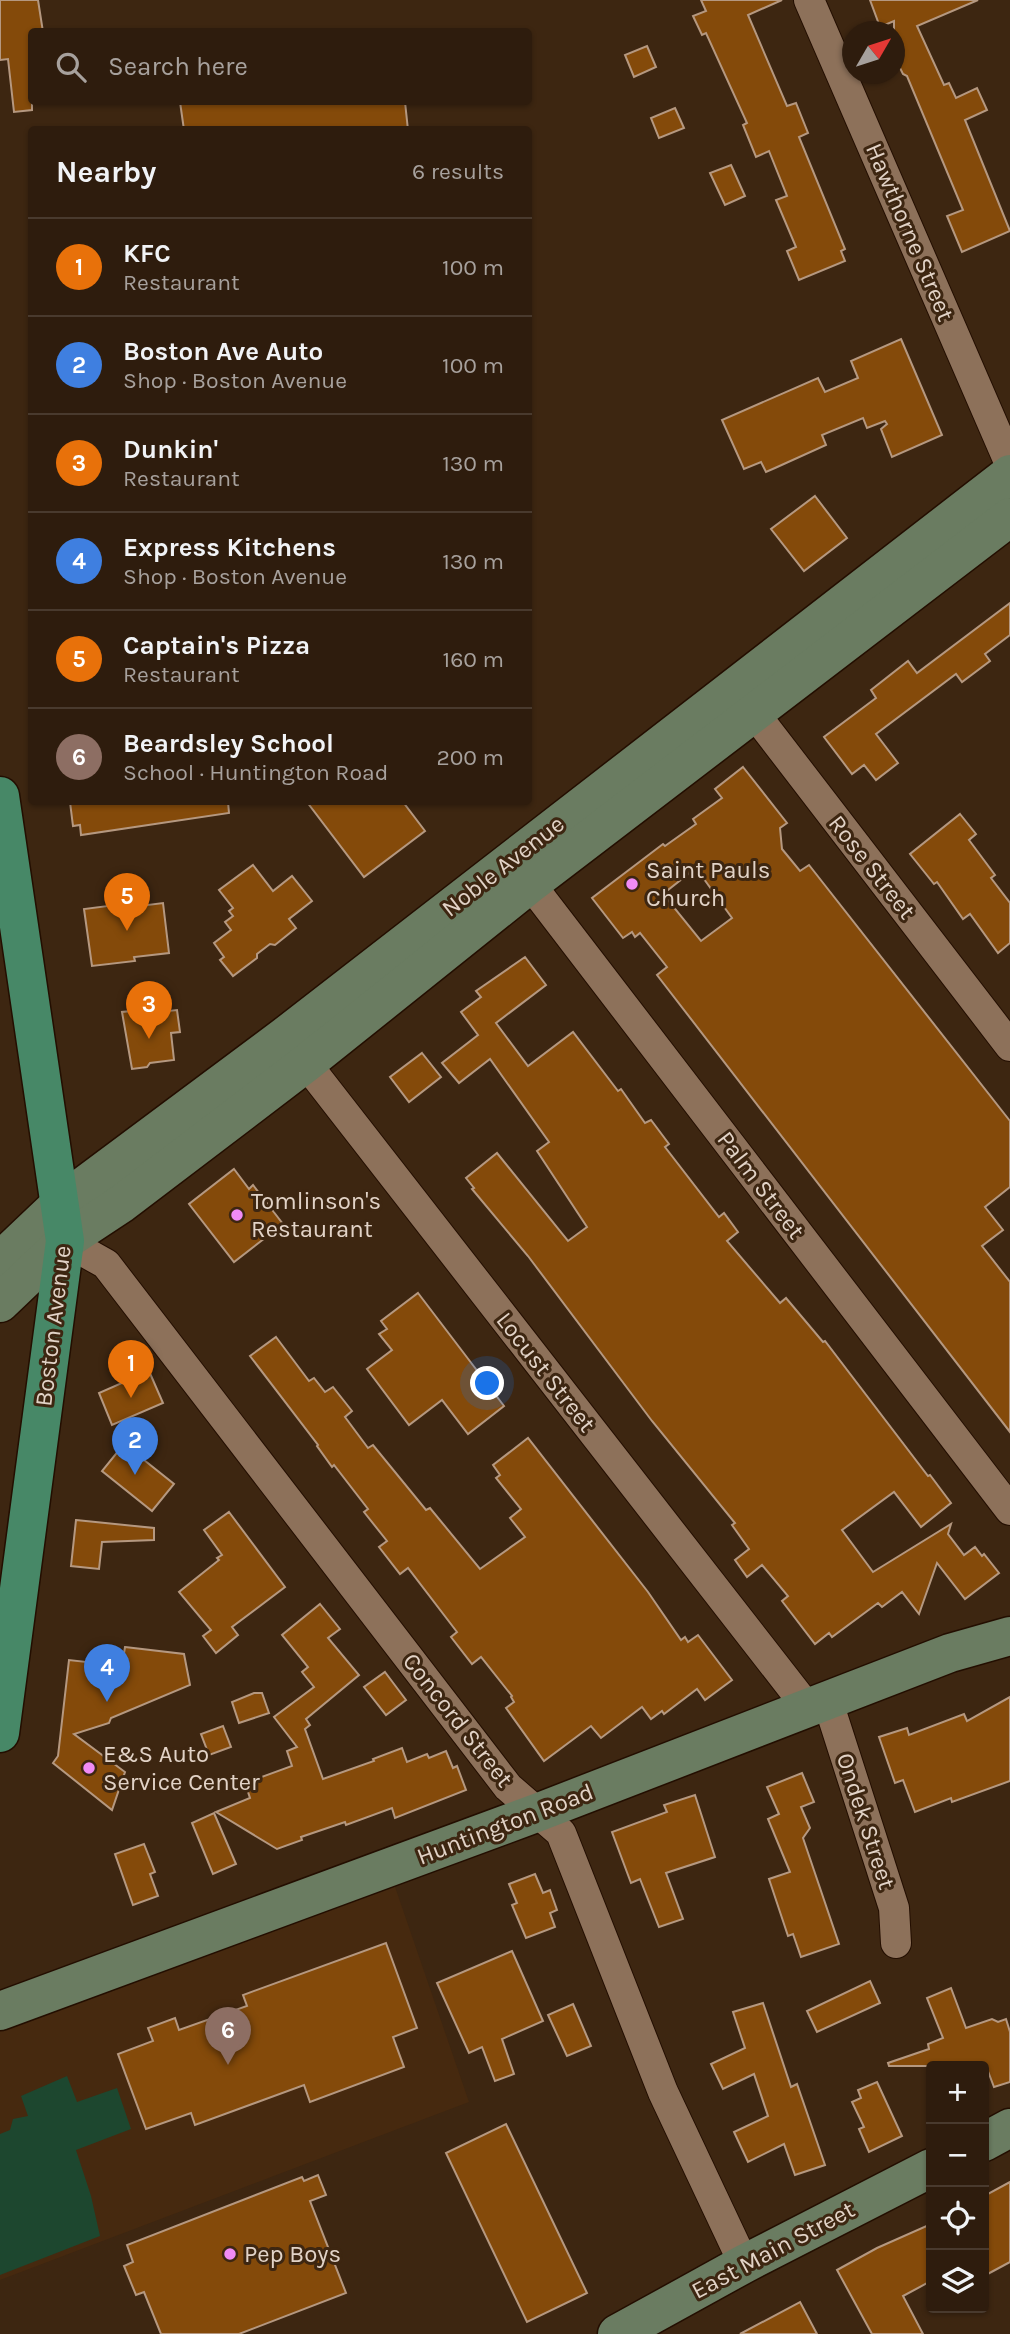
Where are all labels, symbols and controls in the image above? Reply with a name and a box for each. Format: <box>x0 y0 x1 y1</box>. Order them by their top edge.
north arrow <box>842 21 905 84</box>
search box <box>28 28 532 105</box>
icon: search <box>52 48 90 86</box>
text: Search here <box>108 51 248 82</box>
street label: Hawthorne Street <box>860 139 960 325</box>
text: Nearby <box>56 154 156 190</box>
text: 6 results <box>412 158 504 185</box>
text: KFC <box>123 238 171 269</box>
text: 1 <box>75 254 83 281</box>
text: 100 m <box>442 254 504 281</box>
text: Restaurant <box>123 269 240 296</box>
text: Boston Ave Auto <box>123 336 323 367</box>
text: 2 <box>72 352 86 379</box>
text: 100 m <box>442 352 504 379</box>
text: Shop · Boston Avenue <box>123 367 347 394</box>
text: Dunkin' <box>123 434 218 465</box>
text: 3 <box>72 450 86 477</box>
text: 130 m <box>442 450 504 477</box>
text: Restaurant <box>123 465 240 492</box>
text: Express Kitchens <box>123 532 336 563</box>
text: 4 <box>72 548 86 575</box>
text: 130 m <box>442 548 504 575</box>
text: Shop · Boston Avenue <box>123 563 347 590</box>
text: Captain's Pizza <box>123 630 310 661</box>
text: 5 <box>72 646 86 673</box>
text: 160 m <box>443 646 504 673</box>
text: Restaurant <box>123 661 240 688</box>
text: Beardsley School <box>123 728 334 759</box>
text: 6 <box>72 744 86 771</box>
text: 200 m <box>436 744 504 771</box>
text: School · Huntington Road <box>123 759 388 786</box>
street label: Rose Street <box>823 809 921 925</box>
street label: Noble Avenue <box>436 810 570 922</box>
place label: Saint Pauls Church <box>646 856 770 912</box>
pin: 5 <box>104 873 150 931</box>
marker: Saint Pauls Church <box>624 876 640 892</box>
pin: 3 <box>126 981 172 1039</box>
street label: Palm Street <box>712 1126 810 1244</box>
place label: Tomlinson's Restaurant <box>251 1187 381 1243</box>
marker: Tomlinson's Restaurant <box>229 1207 245 1223</box>
street label: Boston Avenue <box>29 1244 77 1408</box>
street label: Locust Street <box>490 1306 602 1438</box>
pin: 1 <box>108 1340 154 1398</box>
your location <box>470 1366 504 1400</box>
pin: 2 <box>112 1417 158 1475</box>
pin: 4 <box>84 1644 130 1702</box>
street label: Concord Street <box>397 1647 519 1793</box>
place label: E&S Auto Service Center <box>103 1740 260 1796</box>
street label: Ondek Street <box>831 1749 901 1893</box>
marker: E&S Auto Service Center <box>81 1760 97 1776</box>
street label: Huntington Road <box>413 1777 597 1871</box>
pin: 6 <box>205 2007 251 2065</box>
map controls <box>926 2061 989 2313</box>
button: + <box>926 2061 989 2124</box>
button: − <box>926 2124 989 2187</box>
button: locate <box>926 2187 989 2250</box>
street label: East Main Street <box>687 2195 859 2305</box>
place label: Pep Boys <box>244 2240 341 2268</box>
marker: Pep Boys <box>222 2246 238 2262</box>
button: layers <box>926 2250 989 2313</box>

